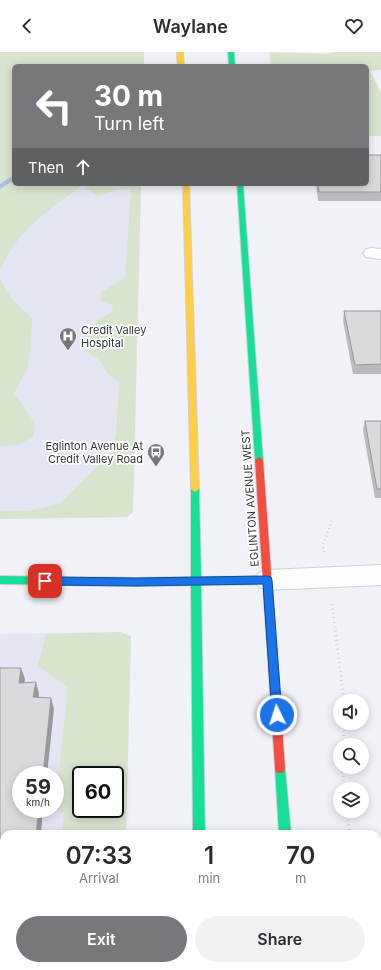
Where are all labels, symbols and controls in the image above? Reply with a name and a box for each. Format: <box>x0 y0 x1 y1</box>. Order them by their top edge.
icon: back <box>16 15 38 37</box>
icon: heart <box>343 15 365 37</box>
text: Waylane <box>153 16 228 37</box>
text: 30 m <box>94 79 163 113</box>
icon: left <box>28 80 80 132</box>
text: Turn left <box>94 113 164 134</box>
icon: ahead <box>72 156 94 178</box>
text: Then <box>28 158 64 177</box>
place label: Credit Valley Hospital <box>81 323 146 350</box>
hospital icon: Credit Valley Hospital <box>58 326 78 351</box>
street label: EGLINTON AVENUE WEST <box>238 429 262 567</box>
place label: Eglinton Avenue At Credit Valley Road <box>45 439 143 466</box>
bus stop icon: Eglinton Avenue At Credit Valley Road <box>146 442 166 467</box>
pin <box>28 564 62 598</box>
icon: arrive <box>34 570 56 592</box>
position arrow <box>256 694 298 736</box>
map controls <box>333 694 369 818</box>
button: sound <box>333 694 369 730</box>
button: search <box>333 738 369 774</box>
speed limit sign: 60 <box>72 766 124 818</box>
text: 59 <box>25 775 51 799</box>
button: layers <box>333 782 369 818</box>
text: km/h <box>26 796 50 808</box>
text: 07:33 <box>66 841 132 870</box>
text: 1 <box>204 841 214 870</box>
text: 70 <box>286 841 315 870</box>
text: Arrival <box>79 870 119 886</box>
text: min <box>198 870 220 886</box>
text: m <box>295 870 306 886</box>
button: Exit <box>16 916 187 962</box>
button: Share <box>195 916 365 962</box>

